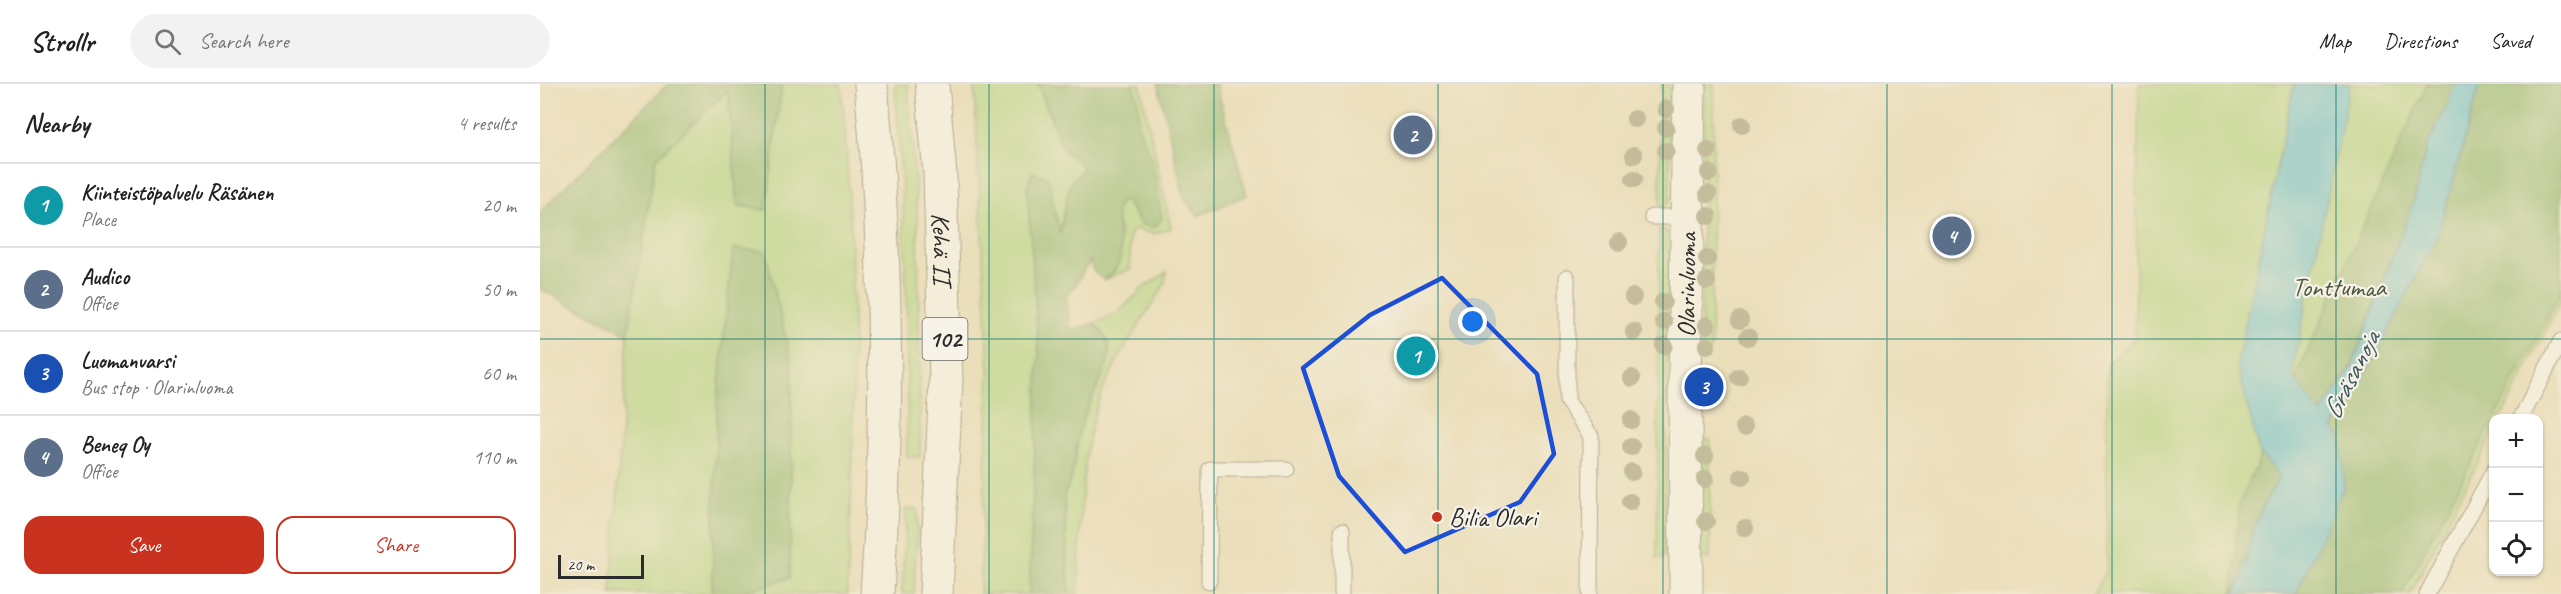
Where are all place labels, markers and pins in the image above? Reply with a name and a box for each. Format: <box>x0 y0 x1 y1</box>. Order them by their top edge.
pin: 2 <box>1394 112 1432 158</box>
pin: 4 <box>1932 214 1972 258</box>
pin: 1 <box>1396 334 1436 378</box>
pin: 3 <box>1684 364 1724 410</box>
place label: Bilia Olari <box>1449 501 1540 534</box>
marker: Bilia Olari <box>1430 510 1444 524</box>

